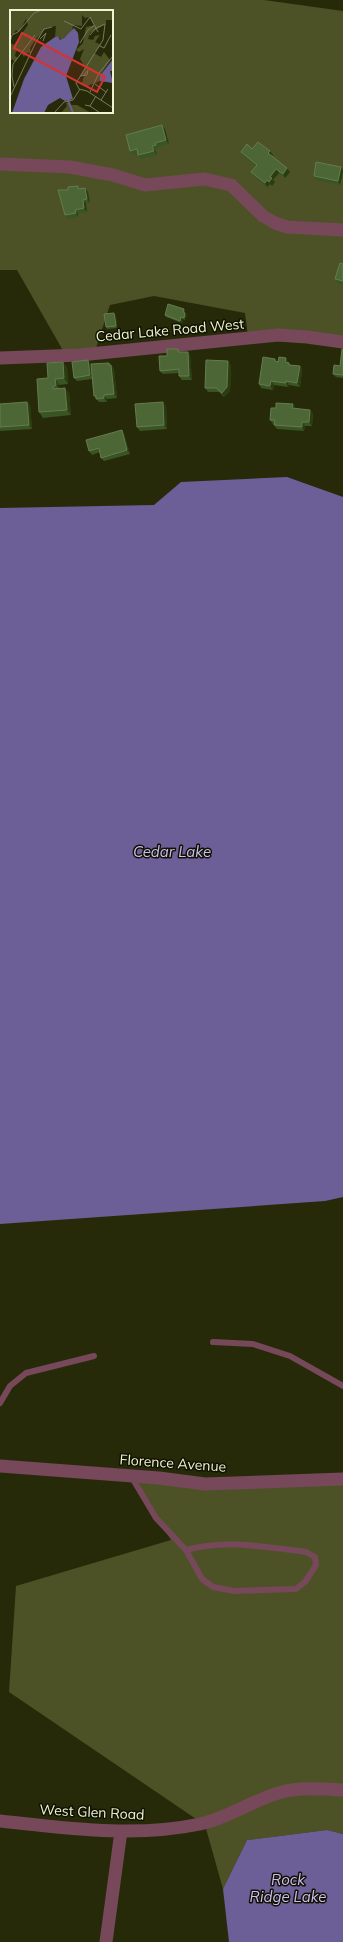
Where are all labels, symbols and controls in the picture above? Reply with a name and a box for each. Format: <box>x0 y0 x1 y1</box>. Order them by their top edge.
inset map <box>10 10 113 113</box>
street label: Cedar Lake Road West <box>95 315 245 345</box>
water label: Cedar Lake <box>133 842 211 861</box>
street label: Florence Avenue <box>119 1450 227 1476</box>
street label: West Glen Road <box>39 1800 145 1824</box>
water label: Rock Ridge Lake <box>250 1870 326 1906</box>

